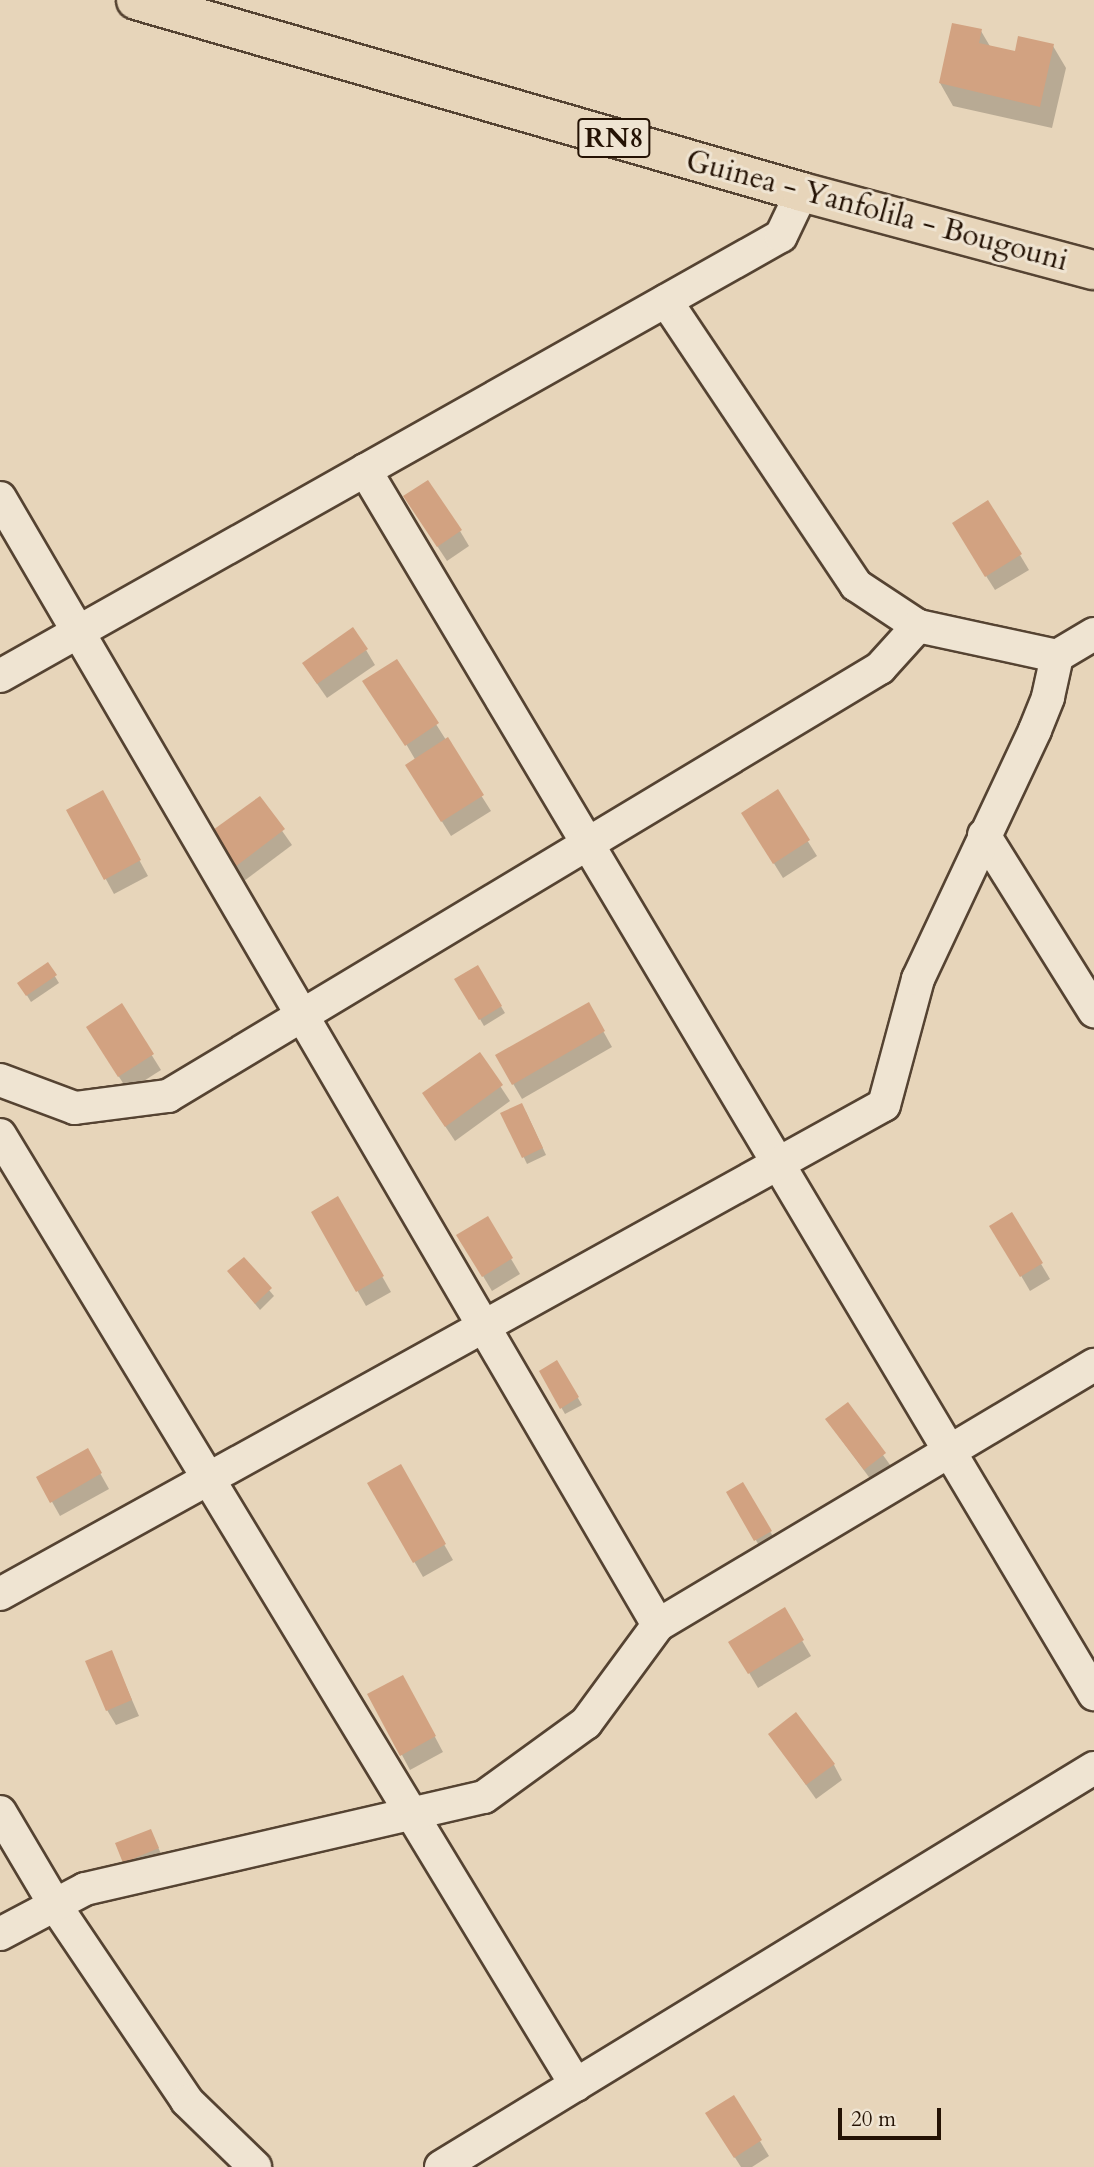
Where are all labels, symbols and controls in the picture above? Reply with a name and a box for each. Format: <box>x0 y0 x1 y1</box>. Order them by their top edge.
road number: RN8 <box>577 114 651 162</box>
street label: Guinea - Yanfolila - Bougouni <box>682 143 1072 279</box>
scale bar <box>842 2094 945 2138</box>
text: 20 m <box>851 2105 896 2134</box>

